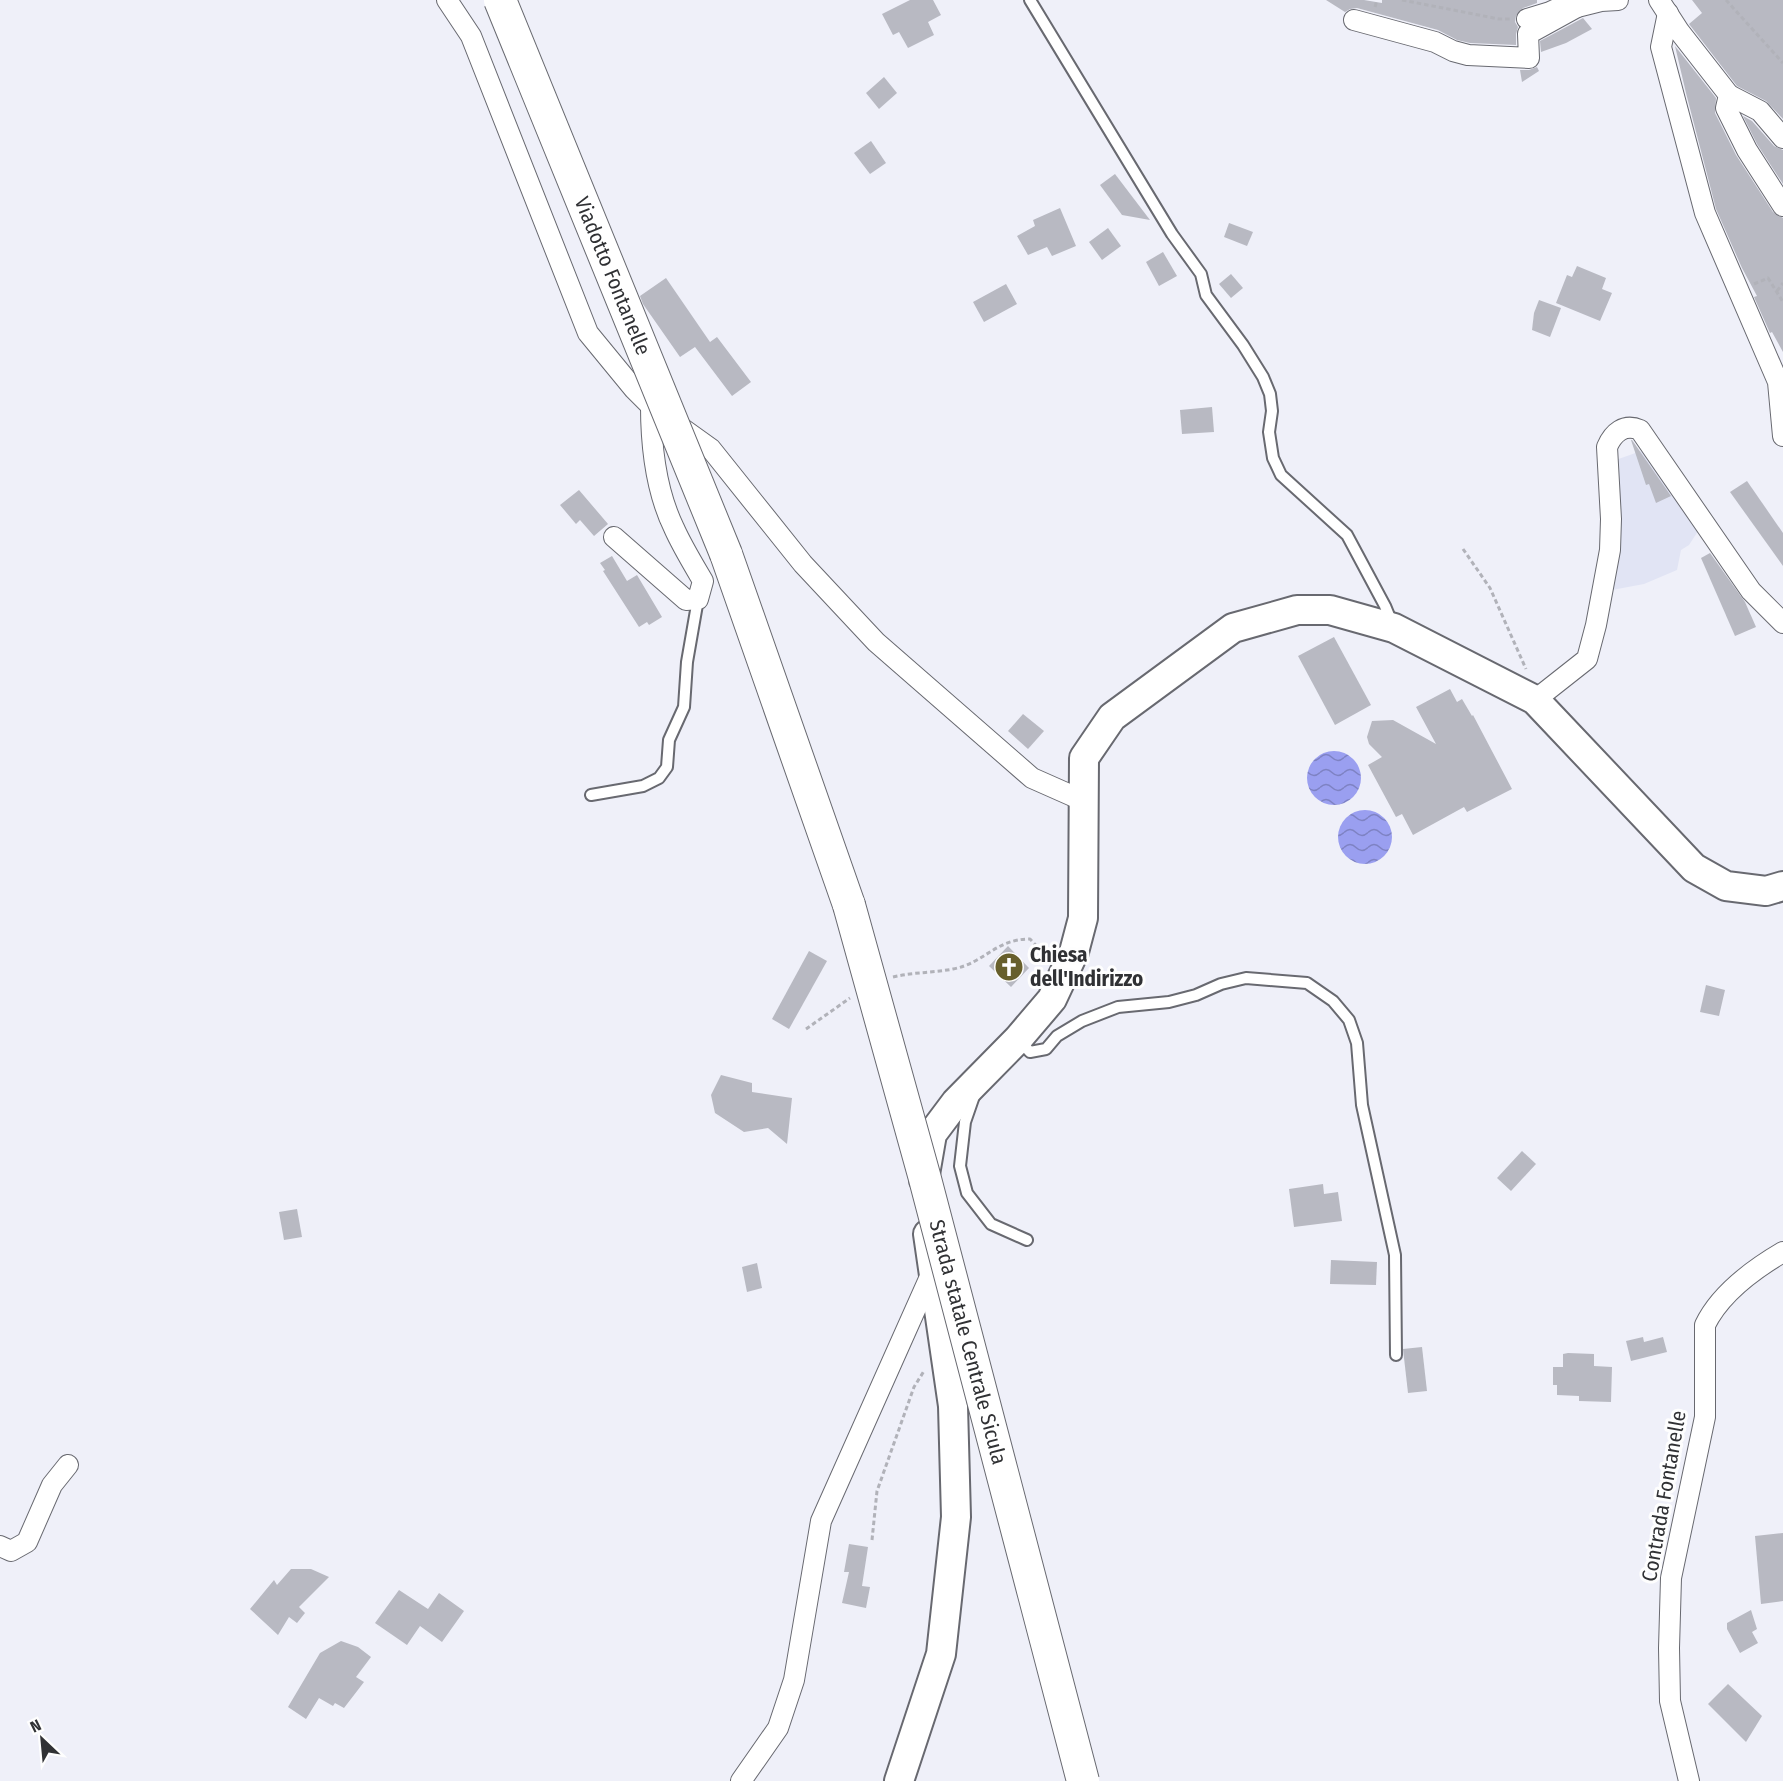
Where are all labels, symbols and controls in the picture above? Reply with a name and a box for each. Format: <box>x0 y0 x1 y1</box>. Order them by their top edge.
street label: Viadotto Fontanelle <box>569 193 656 359</box>
place label: Chiesa dell'Indirizzo <box>1030 942 1143 992</box>
church icon: Chiesa dell'Indirizzo <box>993 951 1025 983</box>
street label: Strada statale Centrale Sicula <box>923 1217 1012 1467</box>
street label: Contrada Fontanelle <box>1636 1409 1692 1583</box>
north arrow <box>12 1709 72 1769</box>
text: N <box>27 1715 44 1737</box>

